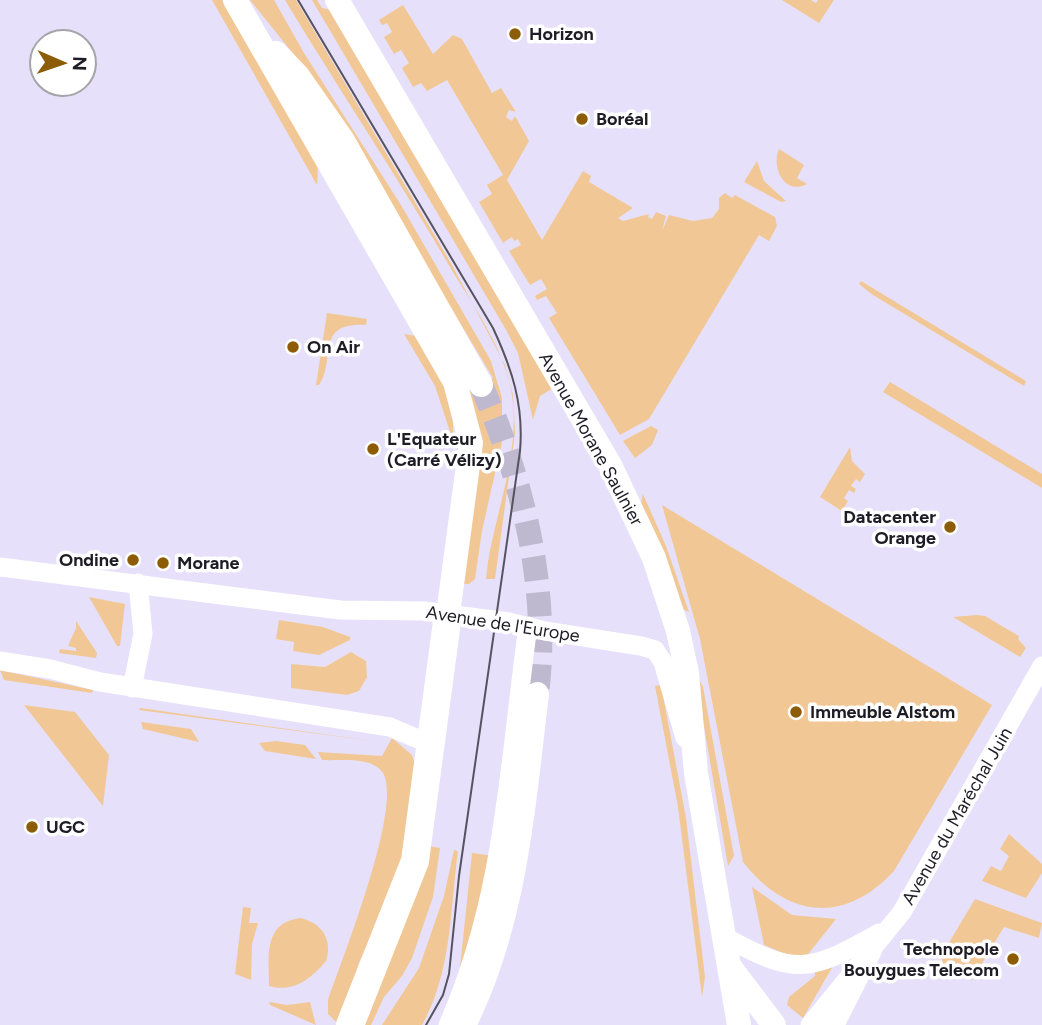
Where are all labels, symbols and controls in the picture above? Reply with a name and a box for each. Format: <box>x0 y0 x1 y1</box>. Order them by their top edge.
place label: Horizon <box>529 23 594 45</box>
marker: Horizon <box>507 26 523 42</box>
north arrow <box>28 28 98 98</box>
text: N <box>68 56 91 71</box>
place label: Boréal <box>596 108 648 130</box>
marker: Boréal <box>574 111 590 127</box>
place label: On Air <box>307 336 360 358</box>
marker: On Air <box>285 339 301 355</box>
street label: Avenue Morane Saulnier <box>534 348 648 530</box>
place label: L'Equateur (Carré Vélizy) <box>387 428 502 471</box>
marker: L'Equateur (Carré Vélizy) <box>365 441 381 457</box>
place label: Datacenter Orange <box>843 506 936 549</box>
marker: Datacenter Orange <box>942 519 958 535</box>
place label: Ondine <box>59 549 119 571</box>
marker: Ondine <box>125 552 141 568</box>
place label: Morane <box>177 552 240 574</box>
marker: Morane <box>155 555 171 571</box>
street label: Avenue de l'Europe <box>425 601 582 647</box>
place label: Immeuble Alstom <box>810 701 955 723</box>
marker: Immeuble Alstom <box>788 704 804 720</box>
street label: Avenue du Maréchal Juin <box>897 723 1017 909</box>
place label: UGC <box>46 816 85 838</box>
marker: UGC <box>24 819 40 835</box>
place label: Technopole Bouygues Telecom <box>844 938 999 981</box>
marker: Technopole Bouygues Telecom <box>1005 951 1021 967</box>

